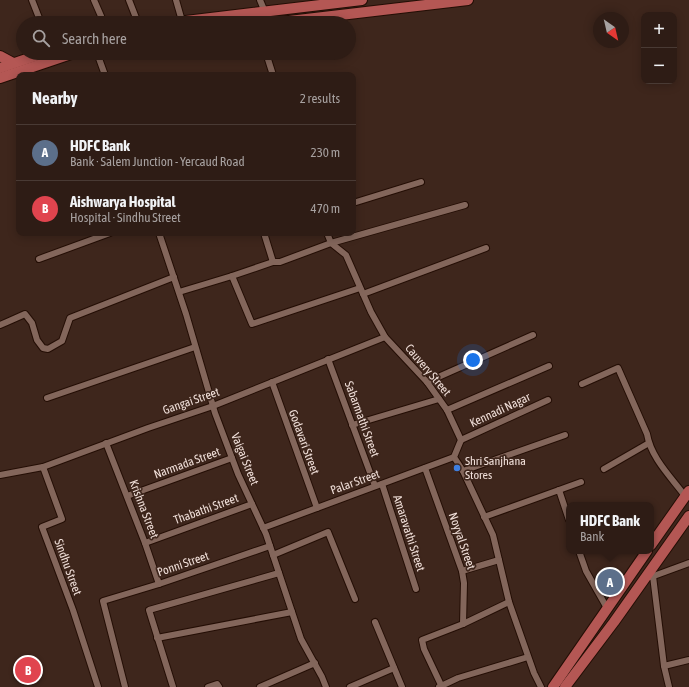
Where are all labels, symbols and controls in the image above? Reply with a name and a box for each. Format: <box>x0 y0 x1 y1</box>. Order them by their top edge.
north arrow <box>593 12 629 48</box>
map controls <box>641 12 677 84</box>
button: + <box>641 12 677 48</box>
search box <box>16 16 356 60</box>
icon: search <box>30 27 52 49</box>
text: Search here <box>62 30 127 47</box>
button: − <box>641 48 677 84</box>
text: Nearby <box>32 88 78 108</box>
text: 2 results <box>300 91 340 106</box>
text: HDFC Bank <box>70 137 130 154</box>
text: A <box>42 145 48 160</box>
text: 230 m <box>311 145 340 160</box>
text: Bank · Salem Junction - Yercaud Road <box>70 154 245 169</box>
text: Aishwarya Hospital <box>70 193 176 210</box>
text: B <box>42 201 48 216</box>
text: 470 m <box>311 201 340 216</box>
text: Hospital · Sindhu Street <box>70 210 181 225</box>
street label: Cauvery Street <box>402 341 454 399</box>
your location <box>463 350 483 370</box>
street label: Sabarmathi Street <box>342 379 382 459</box>
street label: Gangai Street <box>161 385 222 417</box>
street label: Kennadi Nagar <box>468 390 533 430</box>
street label: Godavari Street <box>286 408 322 477</box>
street label: Vaigai Street <box>228 431 262 488</box>
street label: Narmada Street <box>152 444 223 481</box>
place label: Shri Sanjhana Stores <box>465 454 526 482</box>
marker: Shri Sanjhana Stores <box>452 463 462 473</box>
street label: Palar Street <box>328 466 382 497</box>
street label: Krishna Street <box>126 478 162 541</box>
street label: Thabathi Street <box>172 491 241 527</box>
street label: Amaravathi Street <box>390 493 428 573</box>
popup <box>566 502 654 554</box>
street label: Noyyal Street <box>446 511 478 572</box>
text: HDFC Bank <box>580 512 640 529</box>
text: Bank <box>580 529 604 544</box>
street label: Sindhu Street <box>51 537 85 598</box>
street label: Ponni Street <box>155 548 211 579</box>
pin: A <box>597 567 623 597</box>
pin: B <box>15 655 41 685</box>

